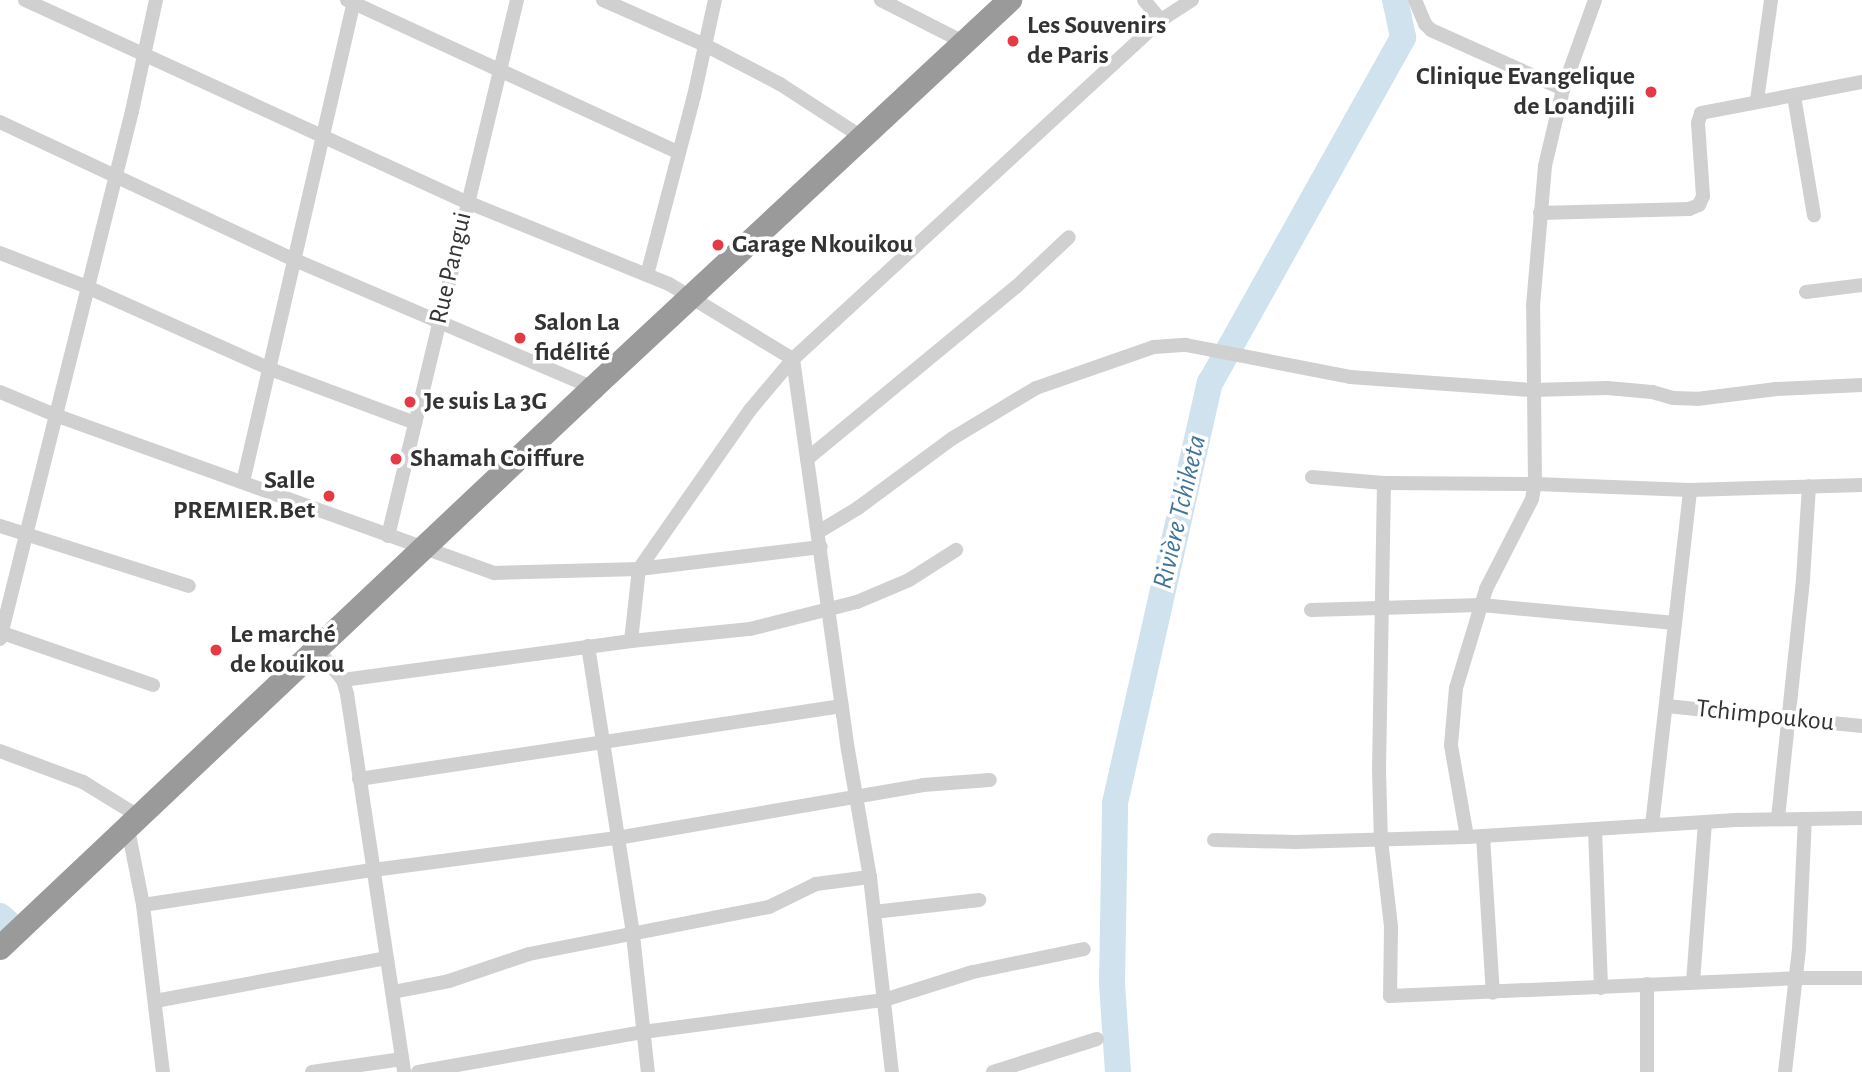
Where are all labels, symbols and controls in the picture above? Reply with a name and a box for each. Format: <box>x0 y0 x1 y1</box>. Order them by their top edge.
place label: Les Souvenirs de Paris <box>1027 10 1166 72</box>
marker: Les Souvenirs de Paris <box>1005 33 1021 49</box>
place label: Clinique Evangelique de Loandjili <box>1416 61 1635 122</box>
marker: Clinique Evangelique de Loandjili <box>1641 82 1661 102</box>
street label: Rue Pangui <box>423 209 479 327</box>
place label: Garage Nkouikou <box>732 229 913 261</box>
marker: Garage Nkouikou <box>710 237 726 253</box>
place label: Salon La fidélité <box>534 307 620 368</box>
marker: Salon La fidélité <box>512 330 528 346</box>
place label: Je suis La 3G <box>424 386 547 418</box>
marker: Je suis La 3G <box>402 394 418 410</box>
water label: Rivière Tchiketa <box>1146 432 1214 592</box>
place label: Shamah Coiffure <box>410 443 585 475</box>
marker: Shamah Coiffure <box>388 451 404 467</box>
place label: Salle PREMIER.Bet <box>173 465 315 526</box>
marker: Salle PREMIER.Bet <box>321 488 337 504</box>
place label: Le marché de kouikou <box>230 619 344 680</box>
marker: Le marché de kouikou <box>208 642 224 658</box>
street label: Tchimpoukou <box>1695 693 1835 739</box>

